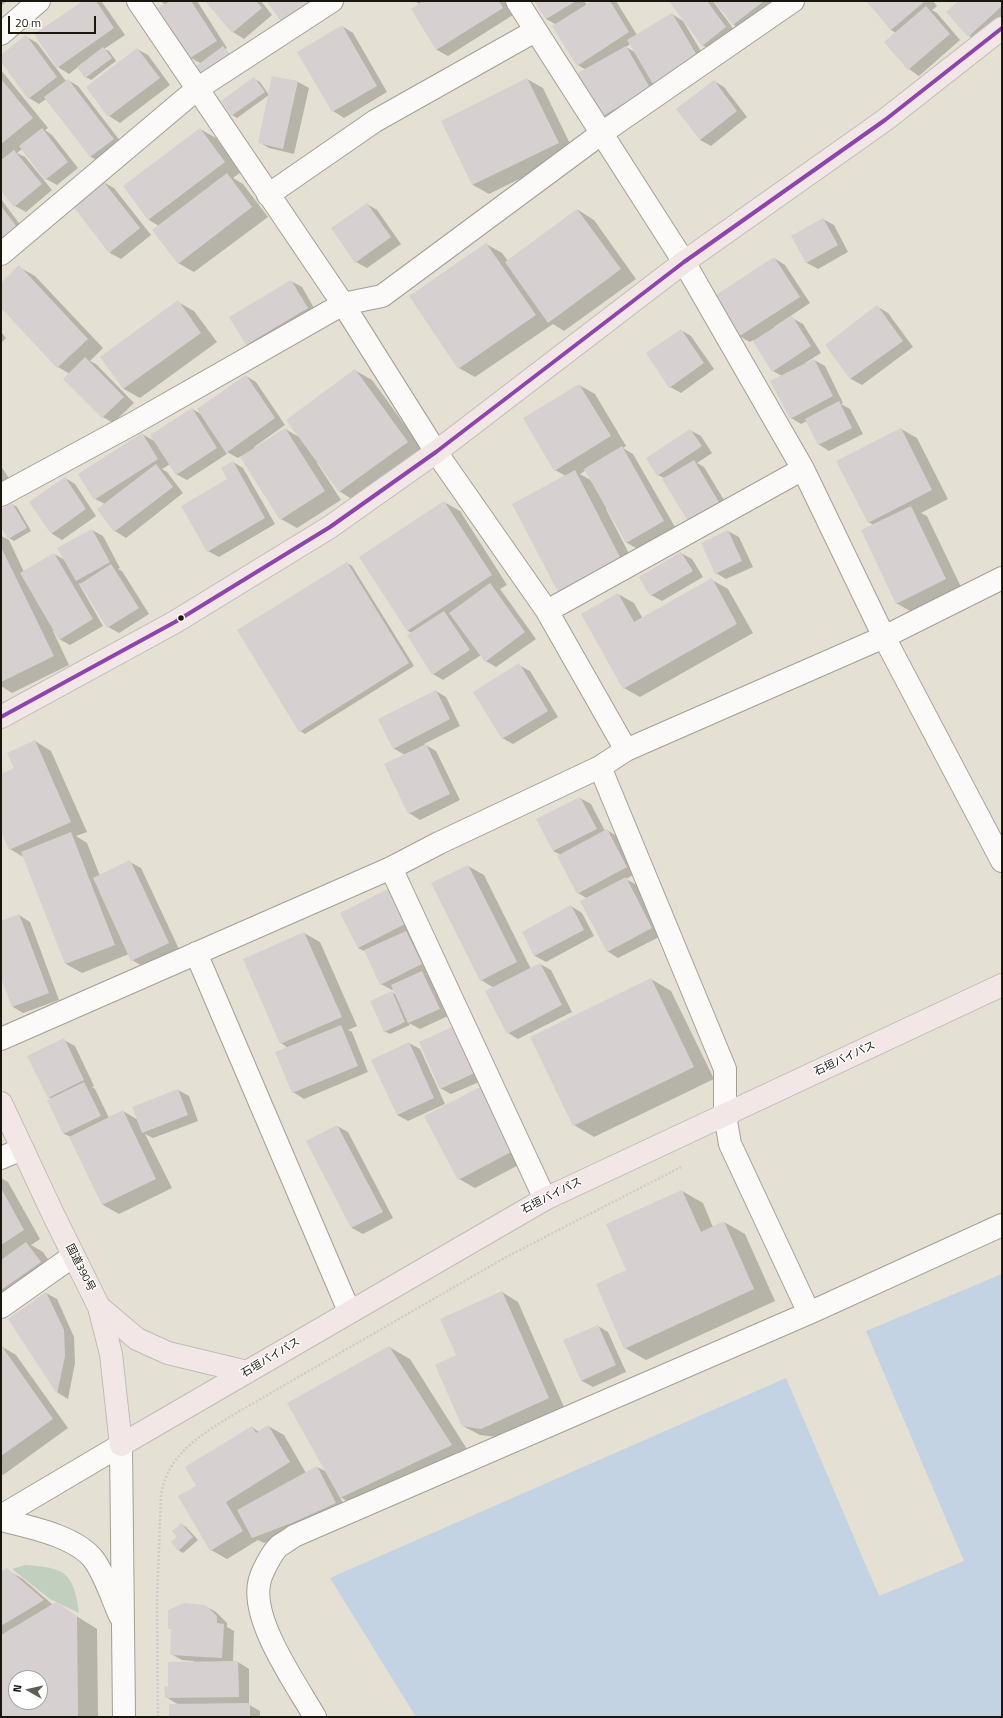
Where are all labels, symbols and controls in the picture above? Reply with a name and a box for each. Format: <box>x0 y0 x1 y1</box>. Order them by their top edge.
scale bar <box>10 8 98 34</box>
text: 20 m <box>15 13 41 32</box>
unlabelled marker <box>176 613 186 623</box>
street label: 石垣バイパス <box>812 1039 878 1079</box>
street label: 石垣バイパス <box>520 1175 584 1217</box>
street label: 国道390号 <box>62 1242 98 1294</box>
street label: 石垣バイパス <box>239 1335 303 1381</box>
north arrow <box>8 1670 48 1710</box>
text: N <box>9 1684 26 1693</box>

